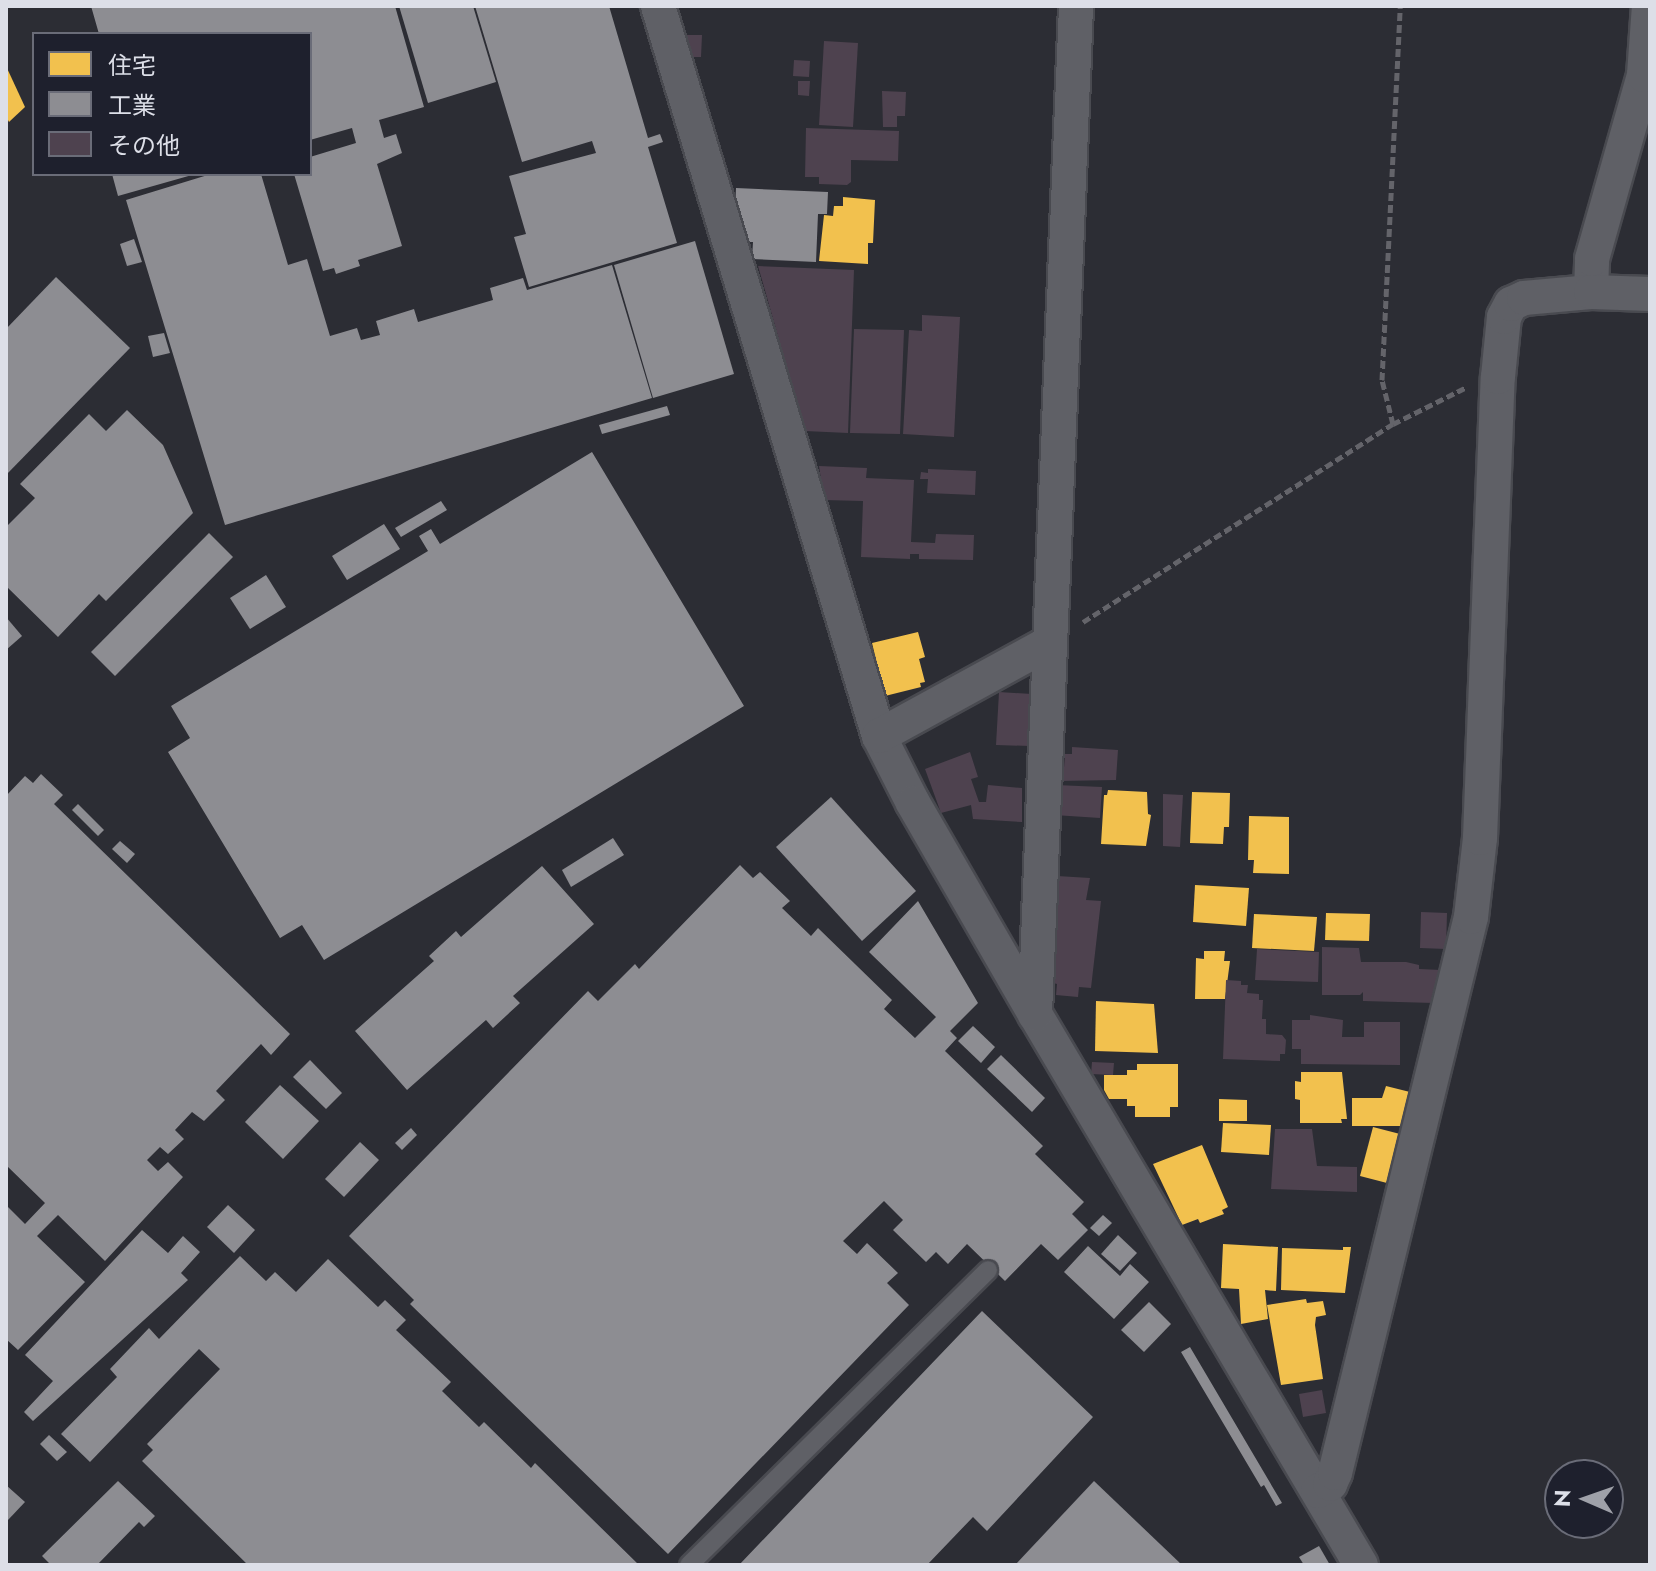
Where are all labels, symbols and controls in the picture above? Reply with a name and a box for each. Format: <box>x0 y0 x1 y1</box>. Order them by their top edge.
legend <box>32 32 312 176</box>
text: 住宅 <box>108 48 156 83</box>
text: 工業 <box>108 88 156 123</box>
text: その他 <box>108 128 180 163</box>
north arrow <box>1544 1459 1624 1539</box>
text: N <box>1546 1489 1578 1508</box>

